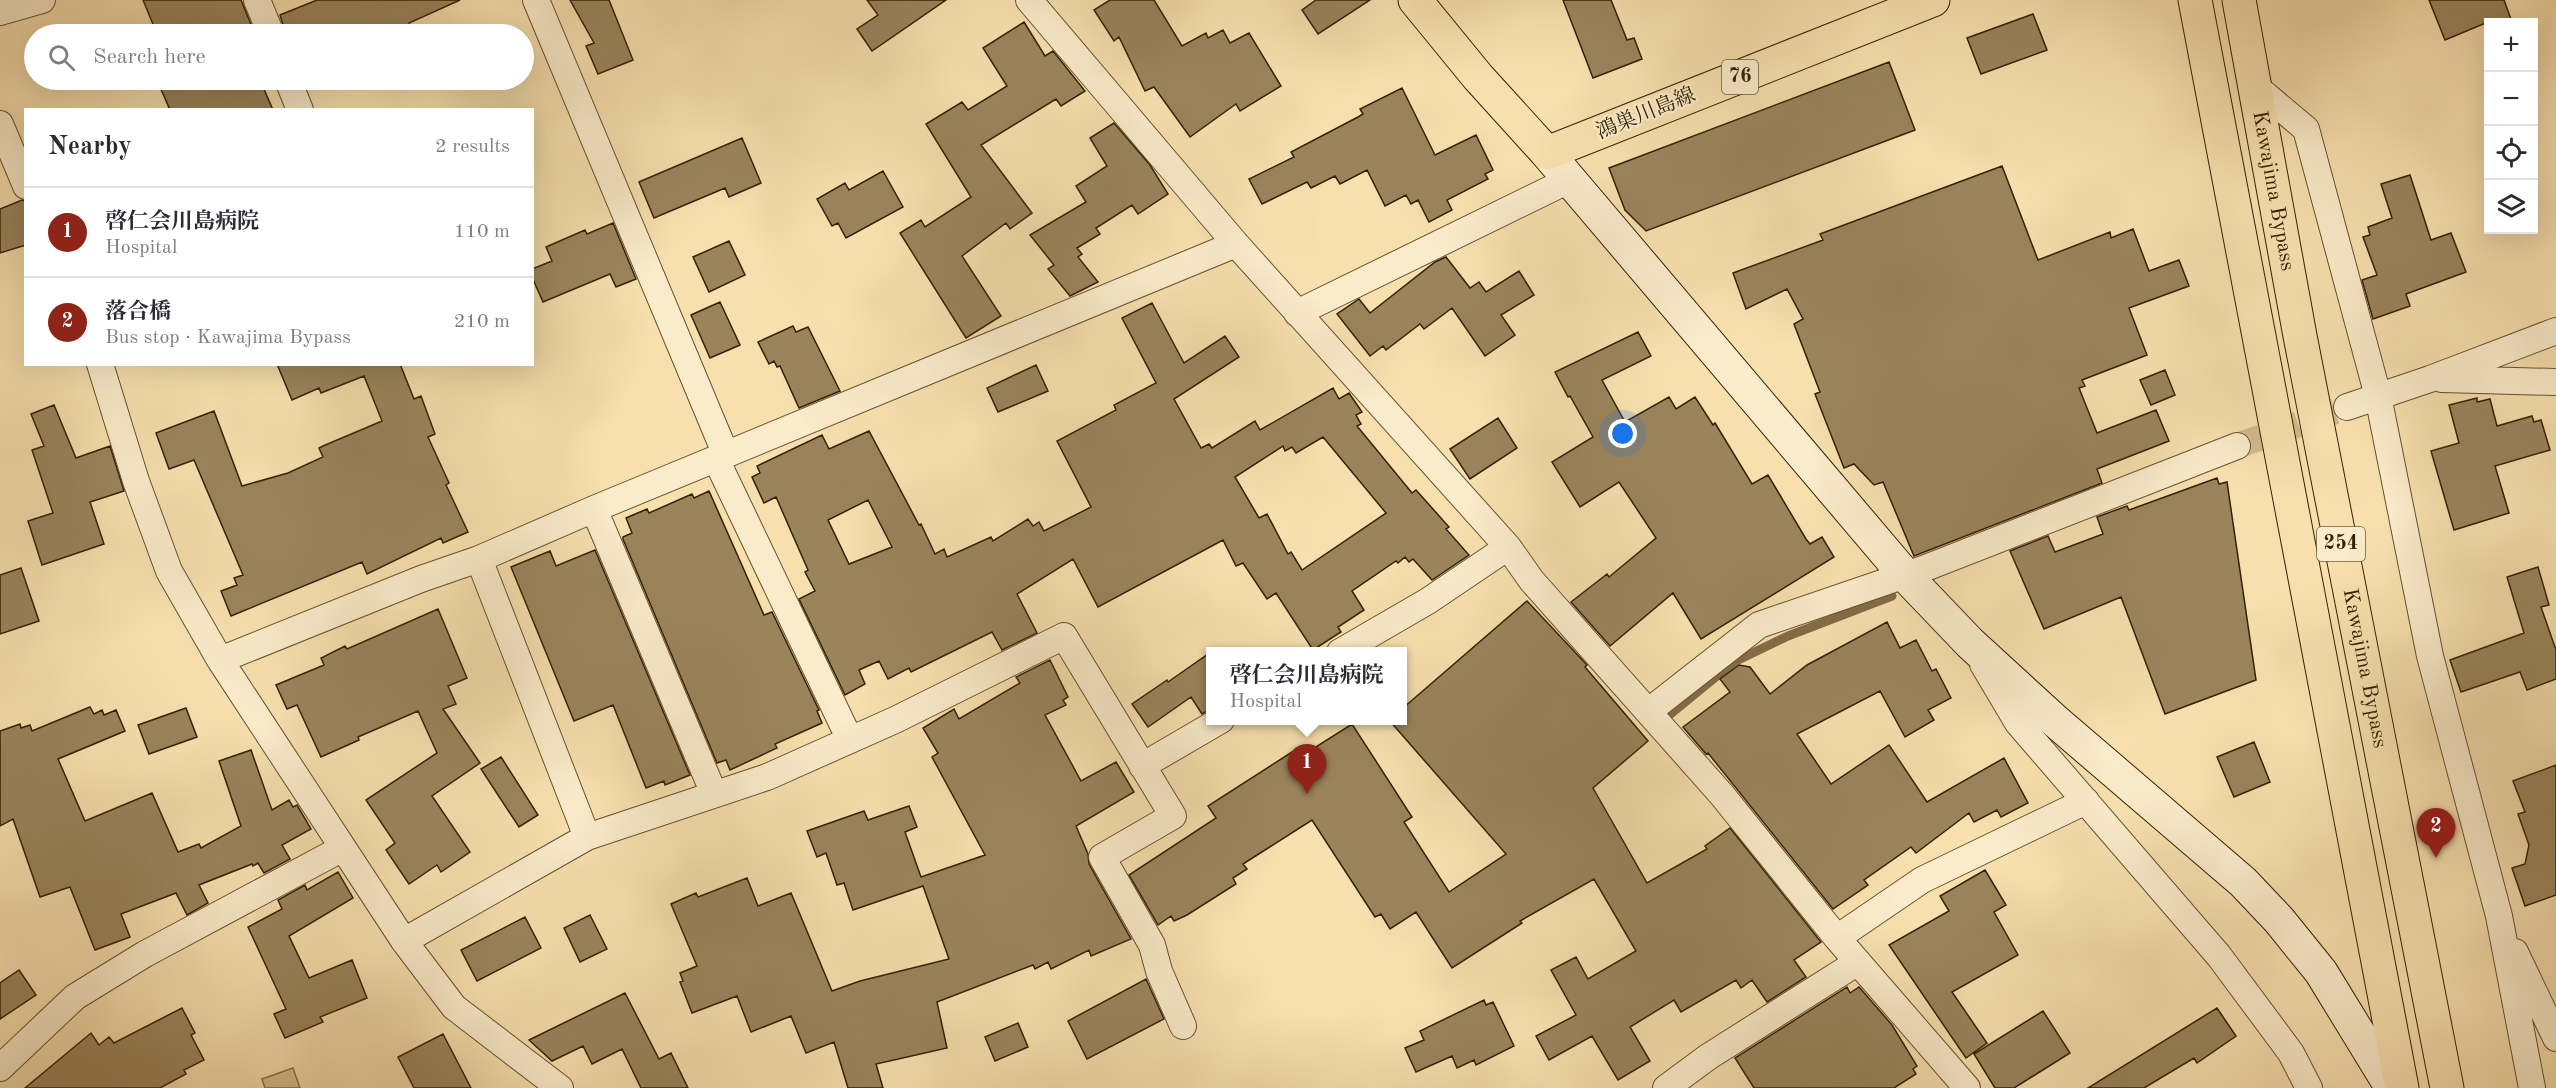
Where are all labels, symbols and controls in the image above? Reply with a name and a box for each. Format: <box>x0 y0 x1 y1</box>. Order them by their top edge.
map controls <box>2484 18 2538 234</box>
button: + <box>2484 18 2538 72</box>
search box <box>24 24 534 90</box>
icon: search <box>45 41 78 74</box>
text: Search here <box>93 46 206 68</box>
road number: 76 <box>1722 60 1758 94</box>
button: − <box>2484 72 2538 126</box>
street label: 鴻巣川島線 <box>1593 83 1699 143</box>
street label: Kawajima Bypass <box>2249 109 2298 273</box>
button: locate <box>2484 126 2538 180</box>
text: Nearby <box>48 134 132 160</box>
text: 2 results <box>435 137 510 157</box>
button: layers <box>2484 180 2538 234</box>
text: 啓仁会川島病院 <box>105 211 259 233</box>
text: 1 <box>62 222 73 242</box>
text: 110 m <box>454 222 510 242</box>
text: Hospital <box>105 238 177 258</box>
text: 落合橋 <box>105 301 171 323</box>
text: 2 <box>62 312 73 332</box>
text: 210 m <box>454 312 510 332</box>
text: Bus stop · Kawajima Bypass <box>105 328 351 348</box>
your location <box>1608 419 1637 448</box>
road number: 254 <box>2317 527 2365 561</box>
street label: Kawajima Bypass <box>2339 587 2391 750</box>
popup <box>1206 647 1407 725</box>
text: 啓仁会川島病院 <box>1229 665 1384 687</box>
text: Hospital <box>1229 692 1302 712</box>
pin: 1 <box>1288 744 1326 794</box>
pin: 2 <box>2416 808 2456 858</box>

